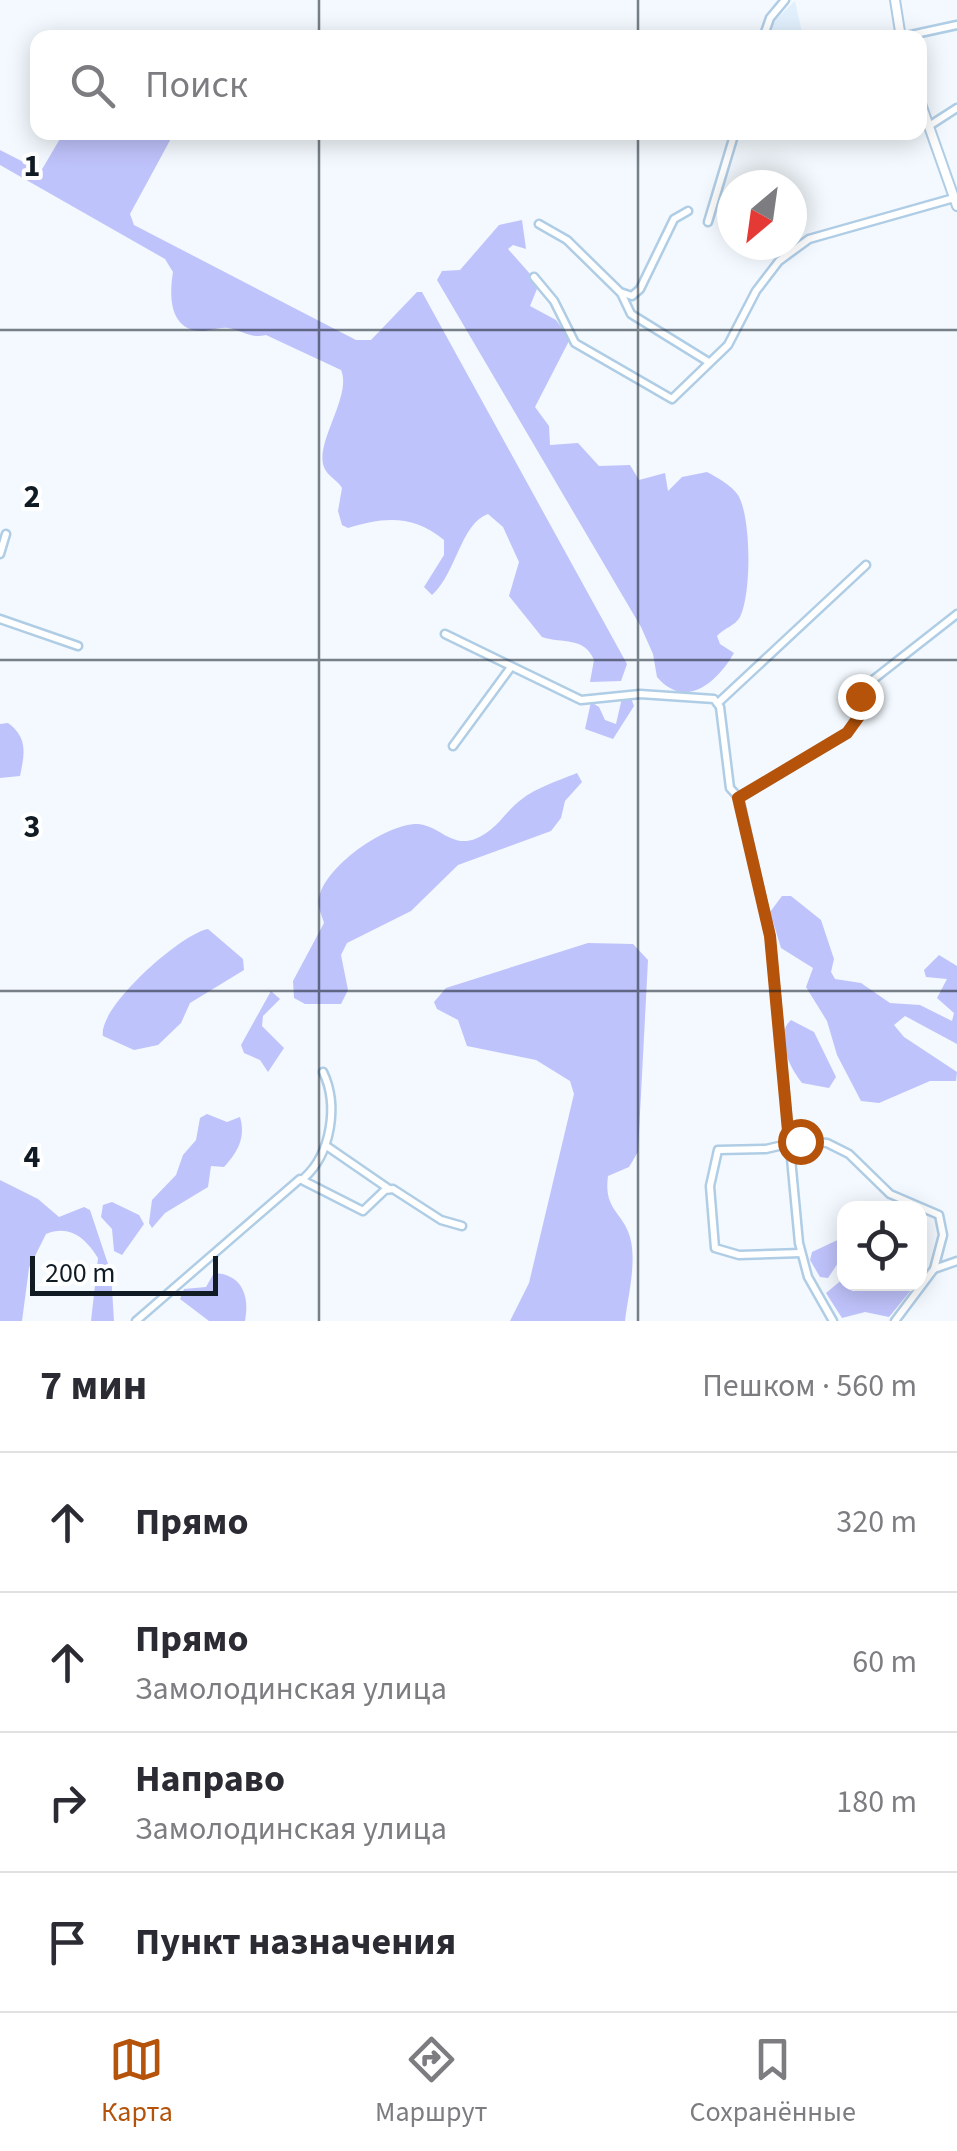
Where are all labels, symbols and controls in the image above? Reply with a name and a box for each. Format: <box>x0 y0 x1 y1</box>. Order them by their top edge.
search box <box>30 30 927 140</box>
icon: search <box>65 58 120 113</box>
text: Поиск <box>145 58 248 112</box>
text: 1 <box>24 143 40 189</box>
north arrow <box>717 170 807 260</box>
text: 2 <box>24 474 40 520</box>
route end <box>838 674 884 720</box>
text: 3 <box>24 804 40 850</box>
route start <box>778 1119 824 1165</box>
text: 4 <box>24 1134 41 1180</box>
map controls <box>837 1201 927 1291</box>
button: locate <box>837 1201 927 1291</box>
scale bar <box>30 1251 218 1296</box>
text: 200 m <box>45 1253 116 1293</box>
text: 7 мин <box>40 1356 147 1416</box>
text: Пешком · 560 m <box>702 1363 917 1409</box>
icon: ahead <box>40 1495 95 1550</box>
text: Прямо <box>135 1495 249 1549</box>
text: 320 m <box>836 1499 917 1545</box>
text: Прямо <box>135 1612 249 1666</box>
icon: ahead <box>40 1635 95 1690</box>
text: 60 m <box>852 1639 917 1685</box>
text: Замолодинская улица <box>135 1666 447 1712</box>
text: Направо <box>135 1752 285 1806</box>
icon: right <box>40 1775 95 1830</box>
text: 180 m <box>836 1779 917 1825</box>
text: Замолодинская улица <box>135 1806 447 1852</box>
icon: arrive <box>40 1915 95 1970</box>
text: Пункт назначения <box>135 1915 456 1969</box>
tab: Карта <box>101 2032 173 2132</box>
tab: Маршрут <box>375 2032 487 2132</box>
tab: Сохранённые <box>690 2032 856 2132</box>

